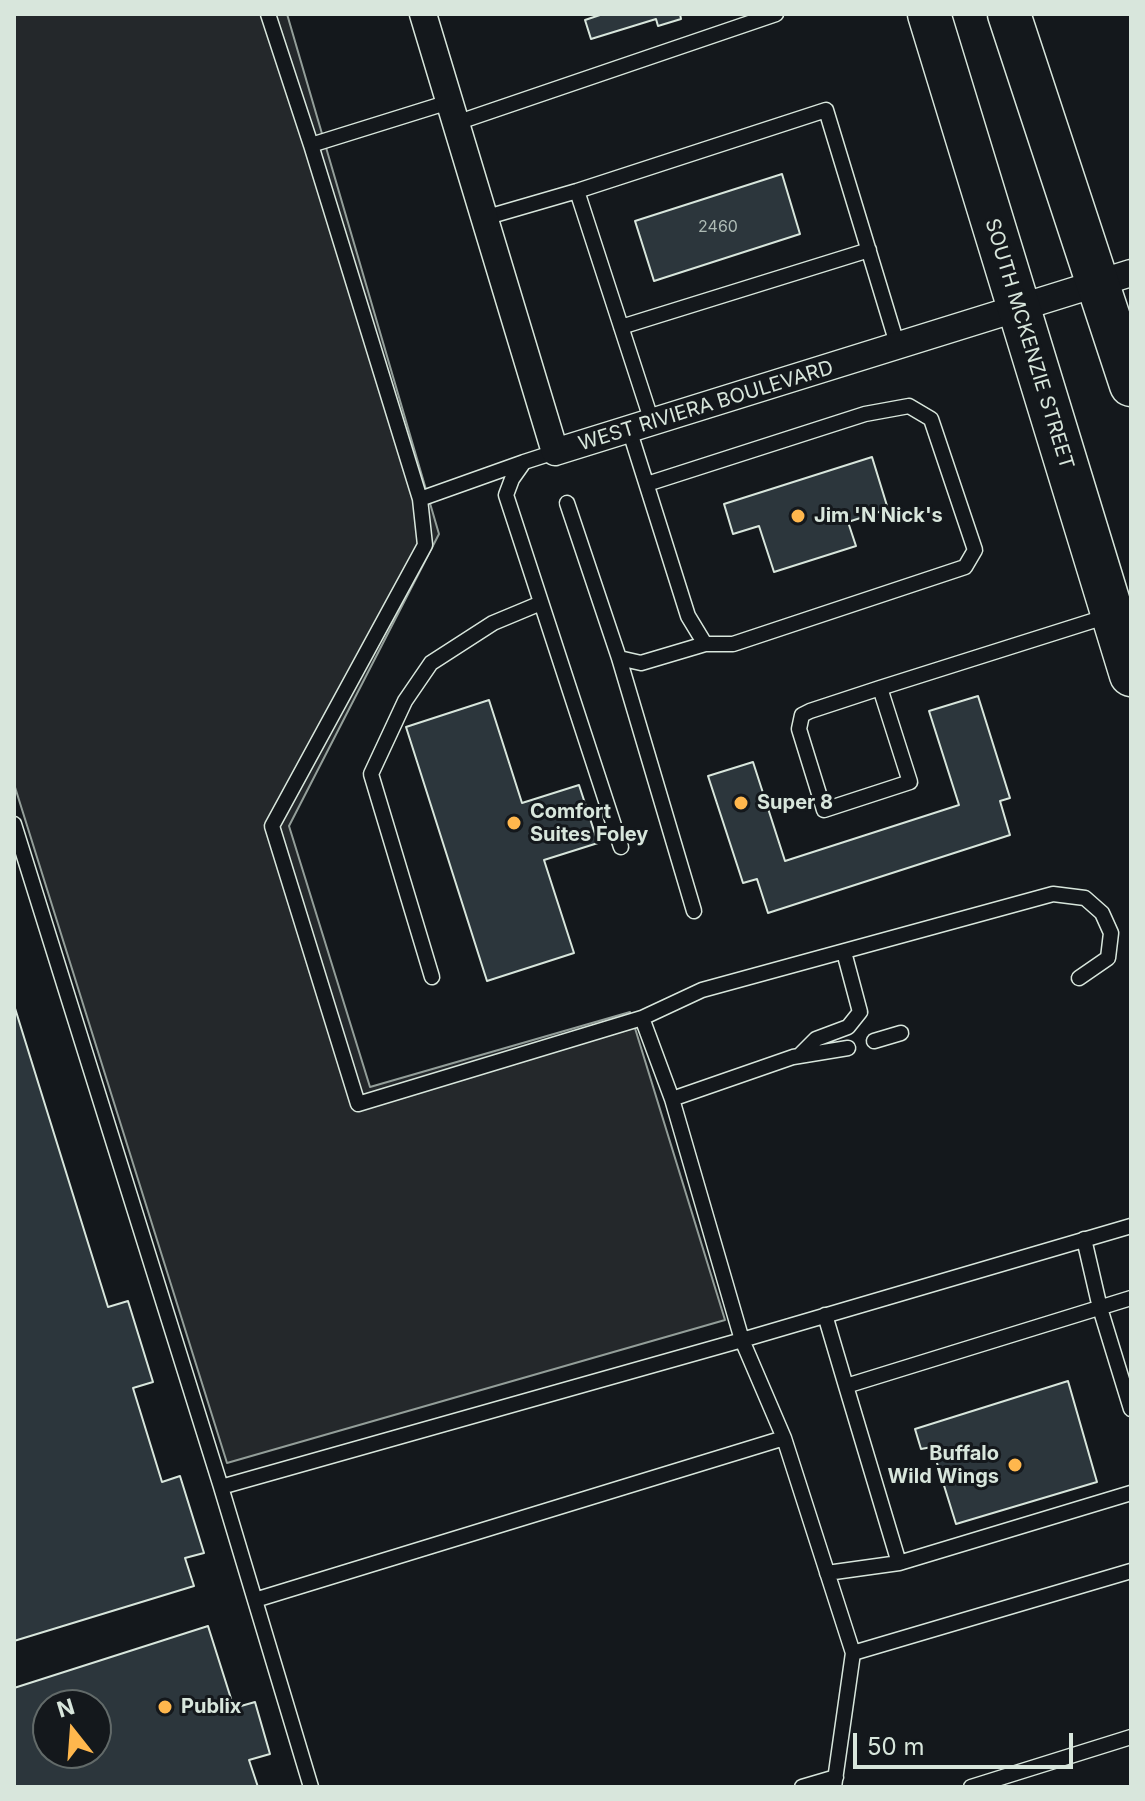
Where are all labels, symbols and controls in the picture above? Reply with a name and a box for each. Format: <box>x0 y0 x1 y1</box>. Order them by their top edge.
street label: SOUTH MCKENZIE STREET <box>979 216 1079 472</box>
house number: 2460 <box>698 217 738 237</box>
street label: WEST RIVIERA BOULEVARD <box>576 356 836 456</box>
place label: Jim 'N Nick's <box>814 504 943 528</box>
marker: Jim 'N Nick's <box>789 507 807 525</box>
place label: Super 8 <box>757 791 833 815</box>
marker: Super 8 <box>732 794 750 812</box>
place label: Comfort Suites Foley <box>530 800 648 847</box>
marker: Comfort Suites Foley <box>505 814 523 832</box>
place label: Buffalo Wild Wings <box>888 1442 999 1489</box>
marker: Buffalo Wild Wings <box>1006 1456 1024 1474</box>
north arrow <box>32 1689 112 1769</box>
text: N <box>54 1693 77 1723</box>
place label: Publix <box>181 1695 241 1719</box>
marker: Publix <box>156 1698 174 1716</box>
scale bar <box>857 1717 1077 1767</box>
text: 50 m <box>867 1732 925 1761</box>

